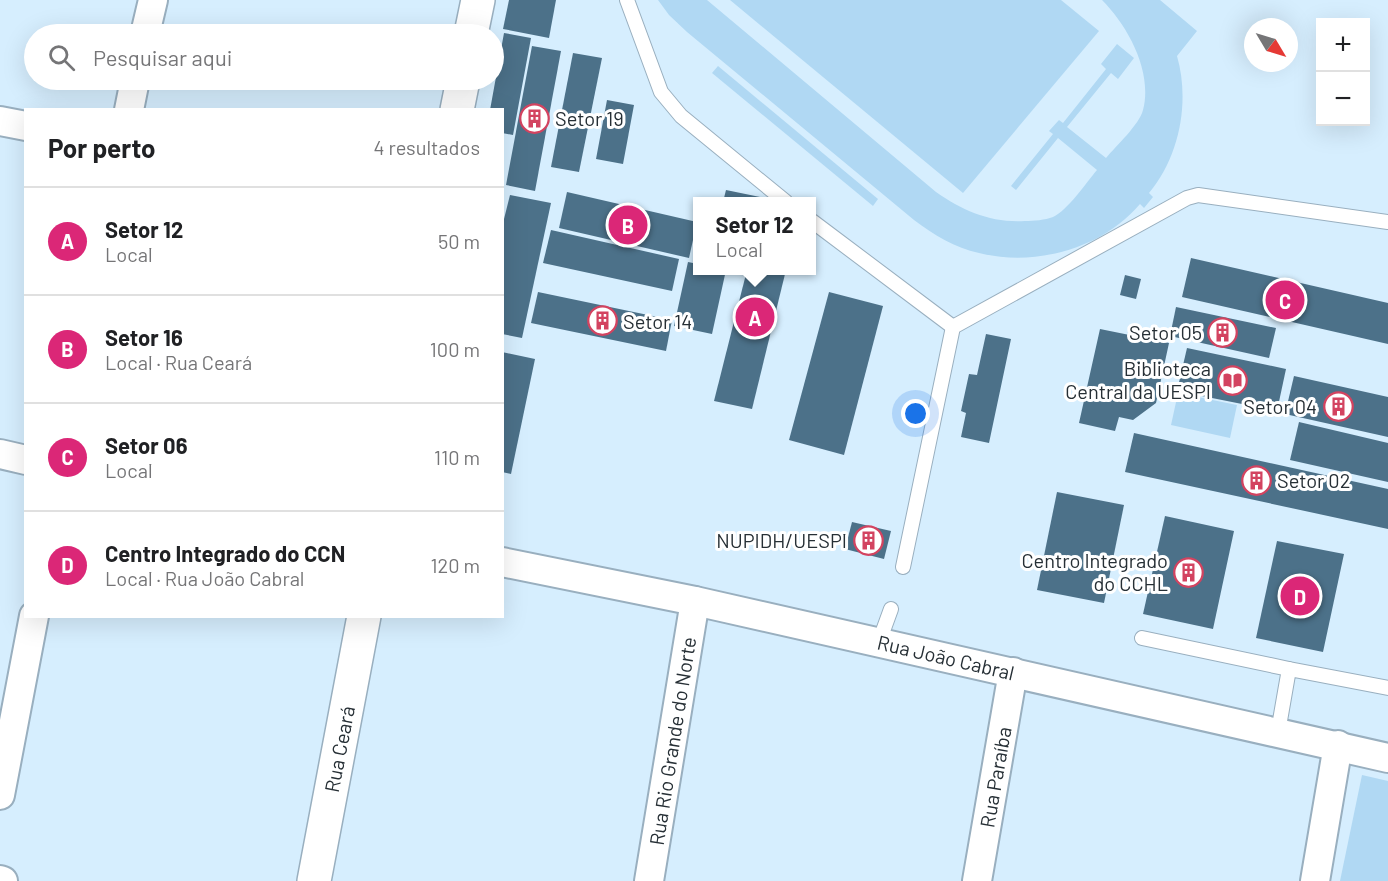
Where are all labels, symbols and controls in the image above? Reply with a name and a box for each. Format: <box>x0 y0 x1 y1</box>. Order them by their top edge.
north arrow <box>1244 18 1298 72</box>
map controls <box>1316 18 1370 126</box>
button: + <box>1316 18 1370 72</box>
search box <box>24 24 504 90</box>
icon: search <box>45 41 78 74</box>
text: Pesquisar aqui <box>93 44 232 70</box>
button: − <box>1316 72 1370 126</box>
building icon: Setor 19 <box>518 102 550 134</box>
place label: Setor 19 <box>555 106 624 130</box>
text: Por perto <box>48 132 156 163</box>
text: 4 resultados <box>373 135 480 159</box>
popup <box>693 197 816 275</box>
pin: B <box>608 202 648 248</box>
text: Setor 12 <box>715 211 794 237</box>
text: Setor 12 <box>105 216 183 242</box>
text: A <box>61 229 74 253</box>
text: 50 m <box>438 229 480 253</box>
text: Local <box>715 237 763 261</box>
text: Local <box>105 242 152 266</box>
pin: C <box>1266 278 1304 322</box>
pin: A <box>736 294 774 340</box>
building icon: Setor 14 <box>586 305 618 337</box>
place label: Setor 14 <box>623 309 692 333</box>
building icon: Setor 05 <box>1207 316 1239 348</box>
place label: Setor 05 <box>1129 320 1202 344</box>
text: Setor 16 <box>105 324 183 350</box>
text: B <box>61 337 74 361</box>
text: 100 m <box>430 337 480 361</box>
text: Local · Rua Ceará <box>105 350 252 374</box>
place label: Biblioteca Central da UESPI <box>1065 356 1211 403</box>
library icon: Biblioteca Central da UESPI <box>1216 364 1248 396</box>
building icon: Setor 04 <box>1322 390 1354 422</box>
place label: Setor 04 <box>1243 394 1317 418</box>
your location <box>901 399 930 428</box>
text: Setor 06 <box>105 432 187 458</box>
text: C <box>61 445 74 469</box>
text: 110 m <box>434 445 480 469</box>
text: Local <box>105 458 152 482</box>
building icon: Setor 02 <box>1240 464 1272 496</box>
place label: Setor 02 <box>1277 468 1350 492</box>
building icon: NUPIDH/UESPI <box>852 524 884 556</box>
place label: NUPIDH/UESPI <box>716 528 847 552</box>
text: Centro Integrado do CCN <box>105 540 345 566</box>
place label: Centro Integrado do CCHL <box>1022 548 1168 595</box>
text: D <box>61 553 74 577</box>
text: 120 m <box>430 553 480 577</box>
building icon: Centro Integrado do CCHL <box>1173 556 1205 588</box>
text: Local · Rua João Cabral <box>105 566 304 590</box>
pin: D <box>1280 574 1320 618</box>
street label: Rua João Cabral <box>875 630 1017 684</box>
street label: Rua Rio Grande do Norte <box>644 635 700 847</box>
street label: Rua Ceará <box>319 704 359 794</box>
street label: Rua Paraíba <box>974 725 1016 829</box>

